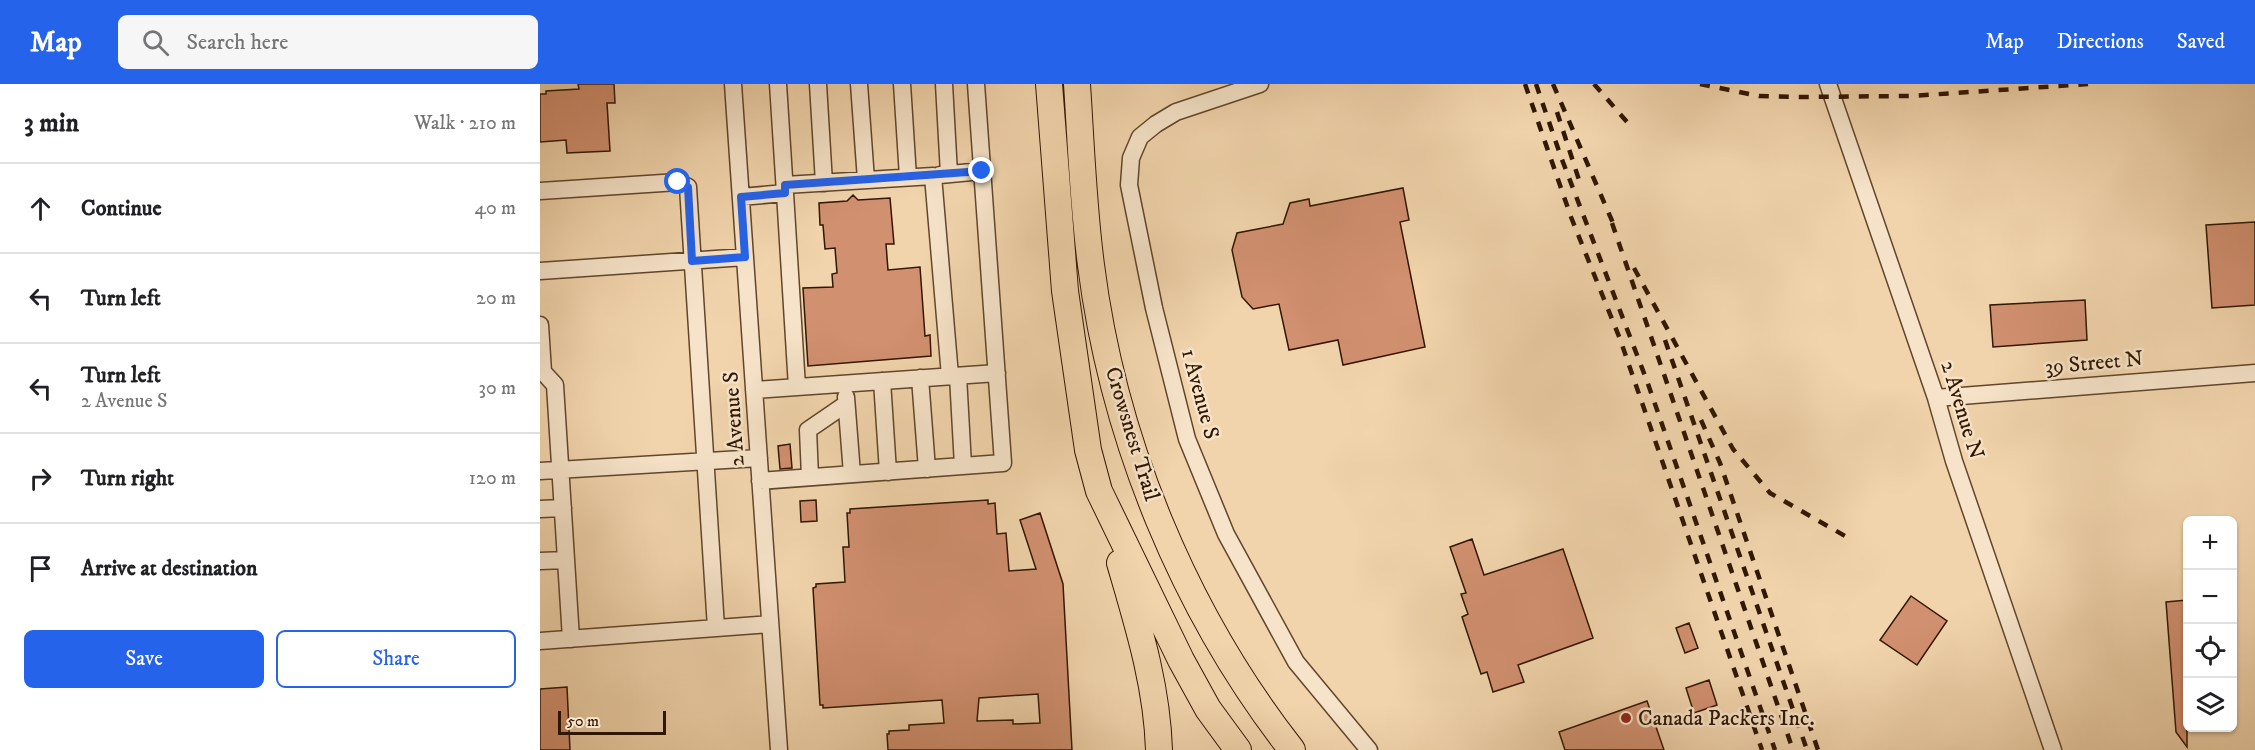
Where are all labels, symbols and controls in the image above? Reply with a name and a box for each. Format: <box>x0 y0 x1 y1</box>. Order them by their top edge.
search box <box>118 15 538 69</box>
text: Map <box>30 25 82 60</box>
icon: search <box>139 26 172 59</box>
text: Search here <box>187 29 288 56</box>
text: Map <box>1985 29 2024 55</box>
text: Directions <box>2057 29 2144 55</box>
text: Saved <box>2177 29 2225 55</box>
text: 3 min <box>24 107 79 140</box>
text: Walk · 210 m <box>414 111 516 136</box>
route end <box>968 157 994 183</box>
route start <box>664 168 690 194</box>
icon: ahead <box>24 192 57 225</box>
text: Continue <box>81 195 162 222</box>
text: 40 m <box>474 196 516 221</box>
icon: left <box>24 282 57 315</box>
text: Turn left <box>81 285 161 312</box>
text: 20 m <box>476 286 516 311</box>
street label: 39 Street N <box>2044 345 2144 381</box>
street label: 1 Avenue S <box>1175 346 1225 442</box>
street label: 2 Avenue N <box>1934 357 1990 463</box>
text: Turn left <box>81 362 161 389</box>
street label: Crowsnest Trail <box>1099 364 1165 505</box>
street label: 2 Avenue S <box>717 371 751 467</box>
icon: left <box>24 372 57 405</box>
text: 30 m <box>478 376 516 401</box>
text: 2 Avenue S <box>81 389 168 414</box>
icon: right <box>24 462 57 495</box>
text: Turn right <box>81 465 174 492</box>
text: 120 m <box>469 466 516 491</box>
map controls <box>2183 516 2237 732</box>
button: + <box>2183 516 2237 570</box>
icon: arrive <box>24 552 57 585</box>
text: Arrive at destination <box>81 555 258 582</box>
button: − <box>2183 570 2237 624</box>
button: locate <box>2183 624 2237 678</box>
button: Save <box>24 630 264 688</box>
button: Share <box>276 630 516 688</box>
button: layers <box>2183 678 2237 732</box>
place label: Canada Packers Inc. <box>1638 705 1815 732</box>
scale bar <box>558 708 666 736</box>
text: 50 m <box>567 711 599 731</box>
marker: Canada Packers Inc. <box>1619 711 1633 725</box>

